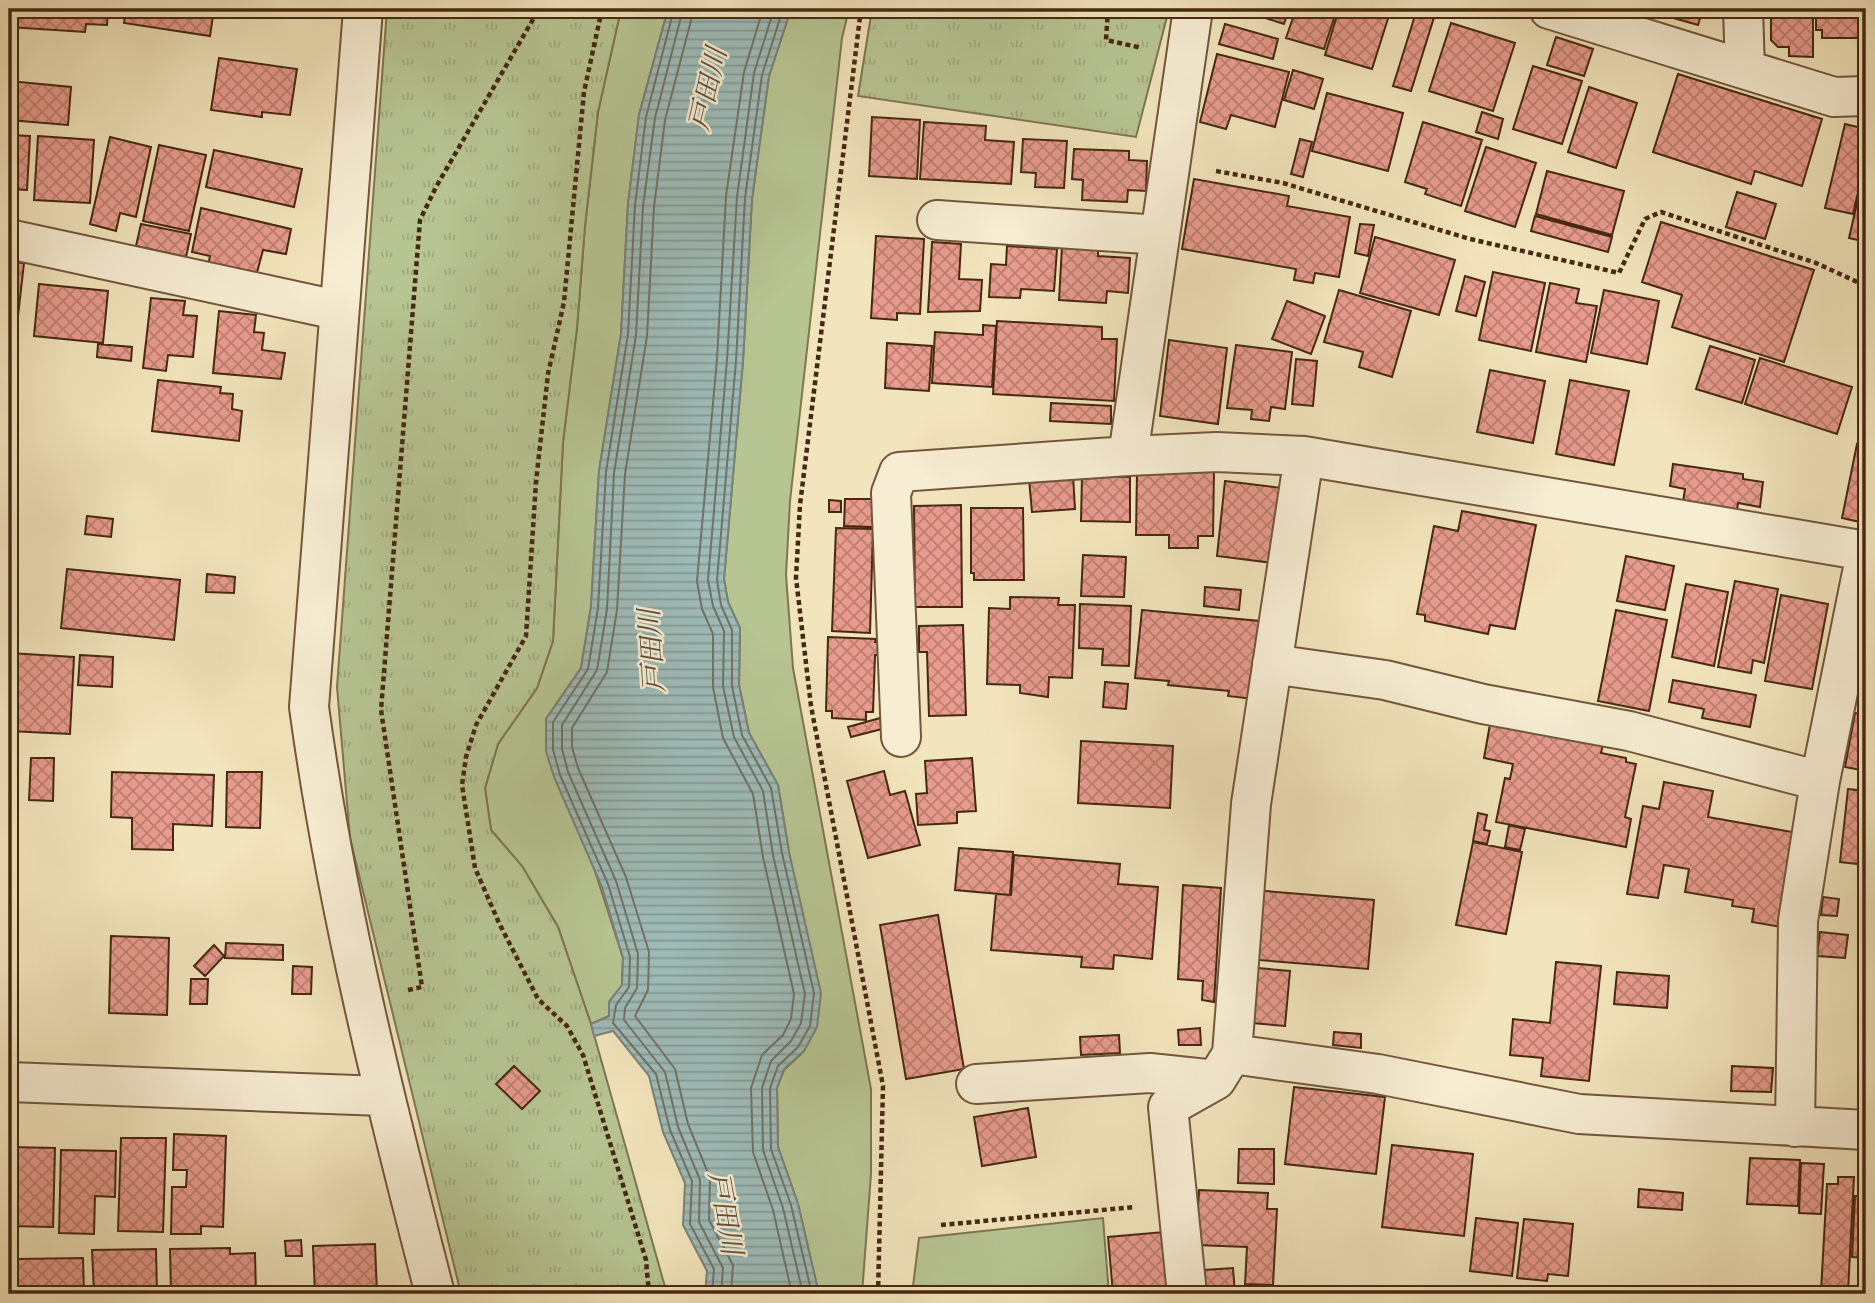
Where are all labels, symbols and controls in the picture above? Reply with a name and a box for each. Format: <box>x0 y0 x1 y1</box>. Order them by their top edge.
water label: 戸田川 <box>680 41 737 134</box>
water label: 戸田川 <box>630 605 674 694</box>
water label: 戸田川 <box>699 1169 752 1261</box>

